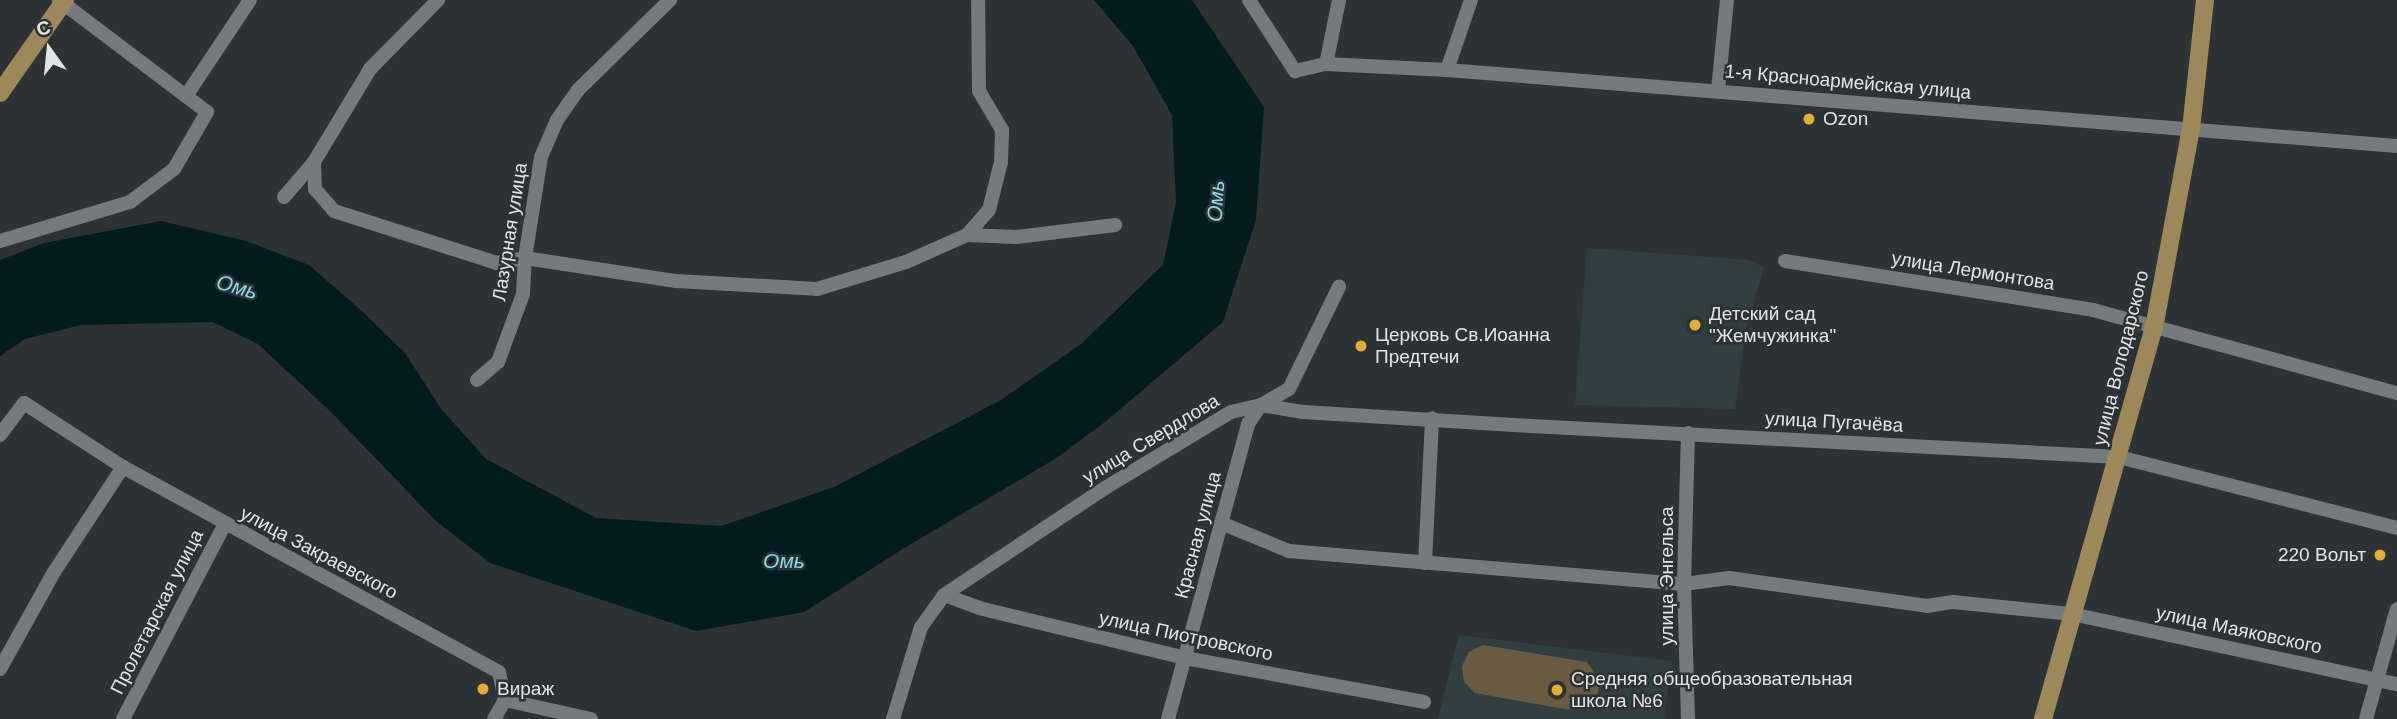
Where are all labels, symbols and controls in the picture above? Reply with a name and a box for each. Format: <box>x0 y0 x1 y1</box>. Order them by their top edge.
north arrow <box>14 14 84 84</box>
text: С <box>34 16 53 40</box>
street label: 1-я Красноармейская улица <box>1724 60 1972 104</box>
place label: Ozon <box>1823 108 1868 130</box>
marker: Ozon <box>1801 111 1817 127</box>
street label: Лазурная улица <box>488 161 532 303</box>
water label: Омь <box>1202 179 1230 223</box>
street label: улица Лермонтова <box>1890 247 2056 295</box>
street label: улица Володарского <box>2088 268 2154 448</box>
water label: Омь <box>213 269 261 305</box>
place label: Детский сад "Жемчужинка" <box>1709 303 1836 347</box>
marker: Детский сад "Жемчужинка" <box>1687 317 1703 333</box>
place label: Церковь Св.Иоанна Предтечи <box>1375 324 1550 368</box>
marker: Церковь Св.Иоанна Предтечи <box>1353 338 1369 354</box>
street label: улица Свердлова <box>1079 389 1223 489</box>
street label: улица Пугачёва <box>1764 407 1904 437</box>
street label: Красная улица <box>1170 469 1226 601</box>
street label: улица Закраевского <box>236 502 402 604</box>
street label: улица Энгельса <box>1656 506 1678 646</box>
street label: Пролетарская улица <box>106 526 208 698</box>
place label: 220 Вольт <box>2278 544 2366 566</box>
marker: 220 Вольт <box>2372 547 2388 563</box>
water label: Омь <box>763 548 805 574</box>
street label: улица Маяковского <box>2154 601 2324 659</box>
street label: улица Пиотровского <box>1097 606 1275 666</box>
place label: Средняя общеобразовательная школа №6 <box>1571 668 1853 712</box>
place label: Вираж <box>497 678 554 700</box>
marker: Вираж <box>475 681 491 697</box>
marker: Средняя общеобразовательная школа №6 <box>1549 682 1565 698</box>

